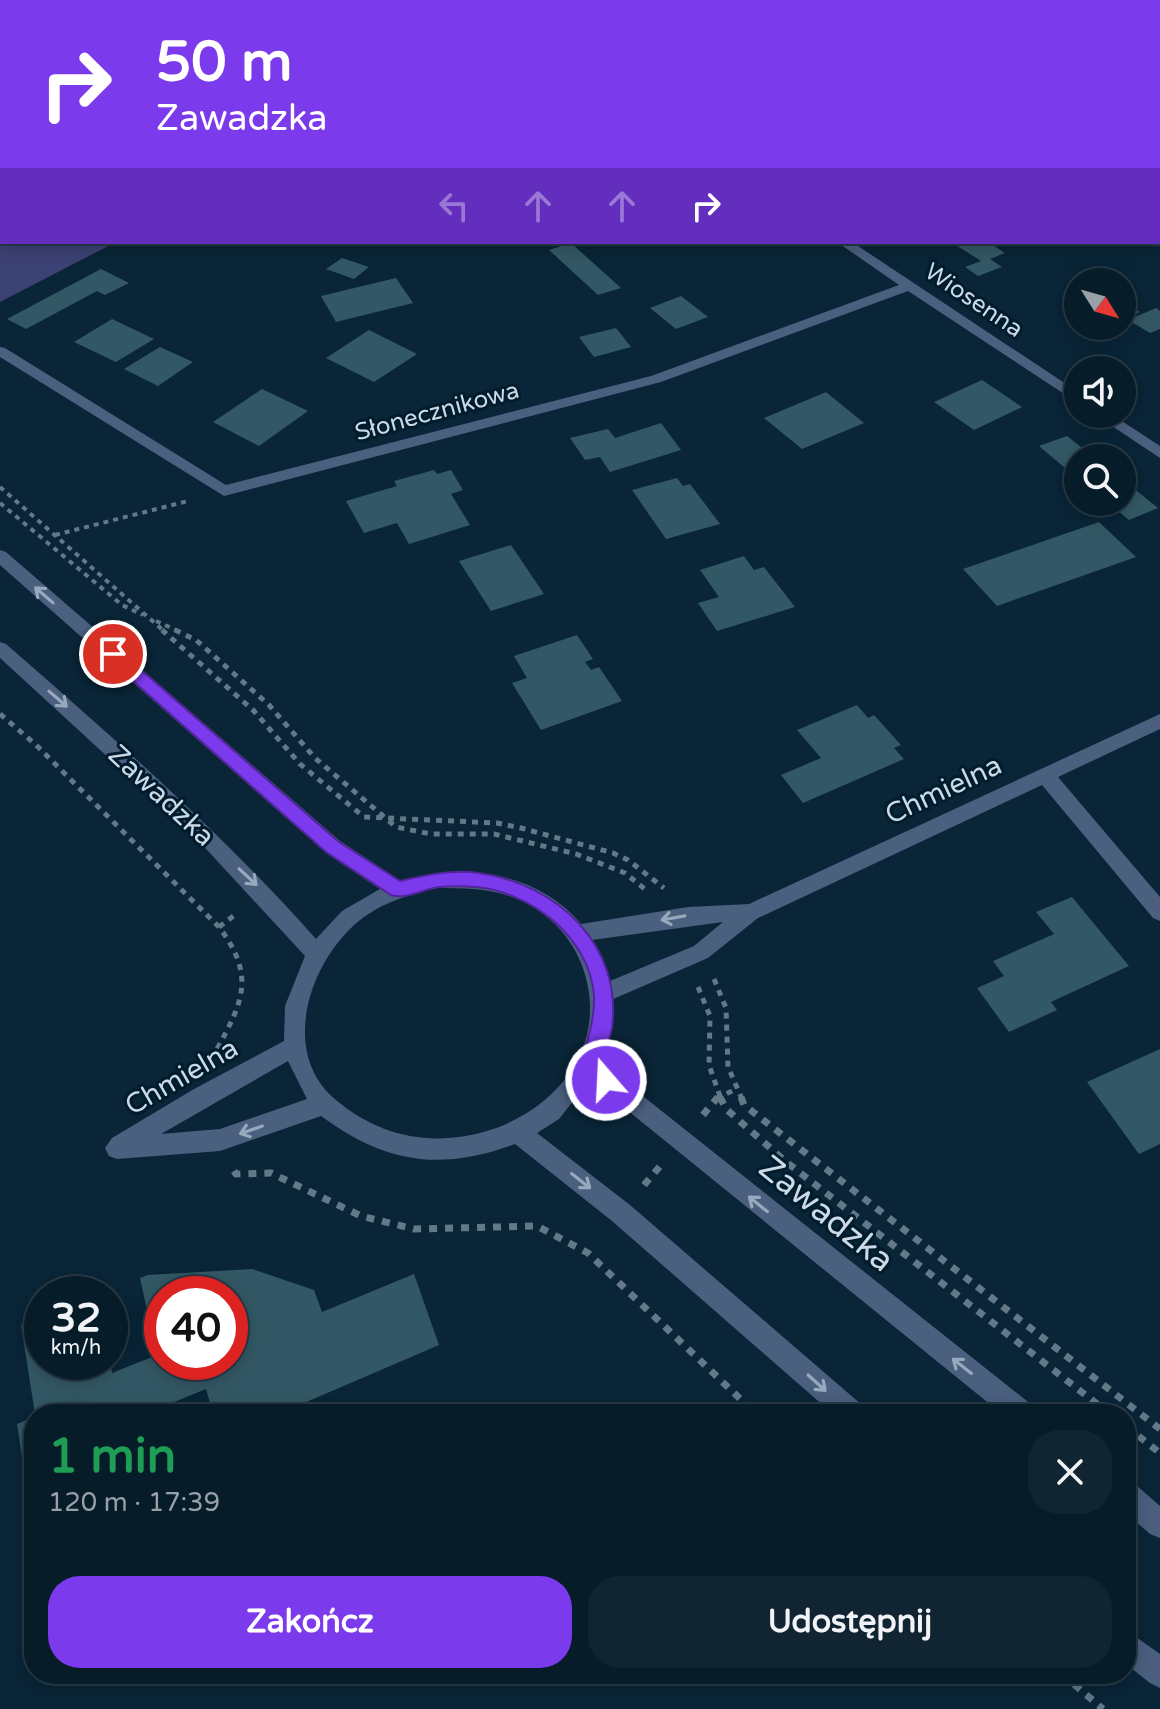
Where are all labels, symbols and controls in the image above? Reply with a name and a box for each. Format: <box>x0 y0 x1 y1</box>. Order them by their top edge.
text: 50 m <box>156 29 292 96</box>
icon: right <box>24 32 128 136</box>
text: Zawadzka <box>156 97 328 140</box>
icon: left <box>432 184 476 228</box>
icon: ahead <box>516 184 560 228</box>
icon: ahead <box>600 184 644 228</box>
icon: right <box>684 184 728 228</box>
street label: Wiosenna <box>919 257 1028 344</box>
north arrow <box>1064 268 1136 340</box>
map controls <box>1064 268 1136 516</box>
button: sound <box>1064 356 1136 428</box>
street label: Słonecznikowa <box>352 376 522 447</box>
button: search <box>1064 444 1136 516</box>
one-way arrow <box>34 586 54 604</box>
pin <box>79 620 147 688</box>
icon: arrive <box>91 632 135 676</box>
one-way arrow <box>48 690 68 708</box>
street label: Zawadzka <box>101 738 222 854</box>
street label: Chmielna <box>880 748 1007 832</box>
one-way arrow <box>238 867 257 886</box>
one-way arrow <box>661 911 686 926</box>
street label: Chmielna <box>119 1031 244 1123</box>
position arrow <box>564 1038 648 1122</box>
one-way arrow <box>239 1123 264 1138</box>
street label: Zawadzka <box>750 1147 902 1281</box>
one-way arrow <box>570 1172 591 1190</box>
one-way arrow <box>748 1196 769 1213</box>
speed limit sign: 40 <box>144 1276 248 1380</box>
text: 32 <box>51 1294 101 1342</box>
text: km/h <box>51 1336 101 1360</box>
one-way arrow <box>952 1357 973 1374</box>
one-way arrow <box>807 1373 827 1391</box>
text: 1 min <box>48 1428 176 1486</box>
button: close <box>1028 1430 1112 1514</box>
text: 120 m · 17:39 <box>48 1487 220 1518</box>
button: Zakończ <box>48 1576 572 1668</box>
button: Udostępnij <box>588 1576 1112 1668</box>

